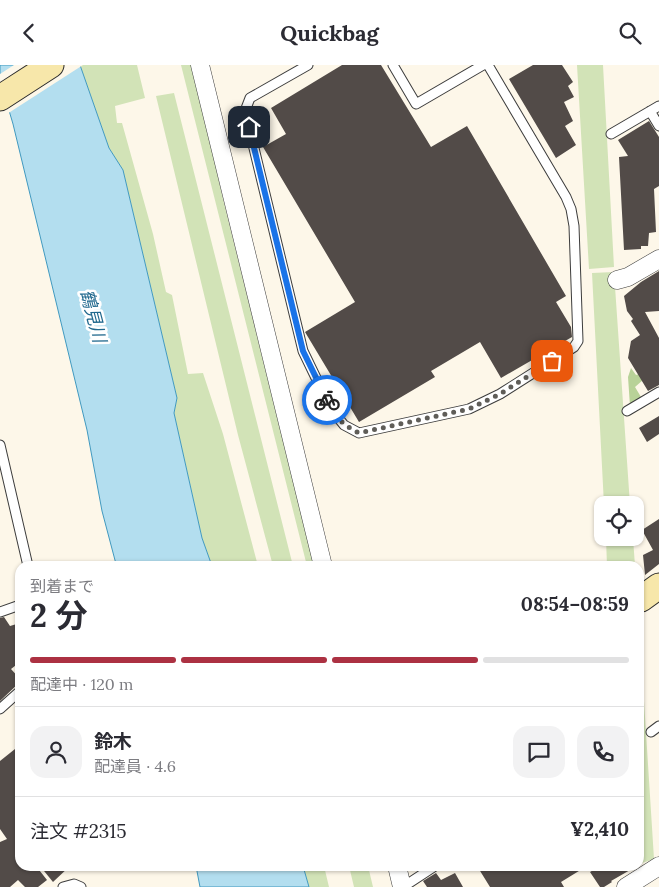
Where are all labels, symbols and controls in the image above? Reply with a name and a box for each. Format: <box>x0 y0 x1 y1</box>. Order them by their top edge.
icon: back <box>15 19 43 47</box>
text: Quickbag <box>280 19 379 47</box>
icon: search <box>616 19 644 47</box>
pin <box>228 106 270 148</box>
icon: home <box>235 113 263 141</box>
water label: 鶴見川 <box>75 287 112 347</box>
pin <box>531 340 573 382</box>
icon: bag <box>538 347 566 375</box>
courier <box>302 375 352 425</box>
icon: bike <box>313 386 341 414</box>
map controls <box>594 496 644 546</box>
button: locate <box>594 496 644 546</box>
text: 到着まで <box>30 576 94 596</box>
text: 08:54–08:59 <box>521 592 629 616</box>
text: 2 分 <box>30 595 87 636</box>
text: 配達中 · 120 m <box>30 674 133 694</box>
button: person <box>30 726 82 778</box>
button: chat <box>513 726 565 778</box>
button: phone <box>577 726 629 778</box>
text: 鈴木 <box>94 729 132 753</box>
text: 配達員 · 4.6 <box>94 756 176 776</box>
text: ¥2,410 <box>570 817 629 841</box>
text: 注文 #2315 <box>30 819 127 843</box>

